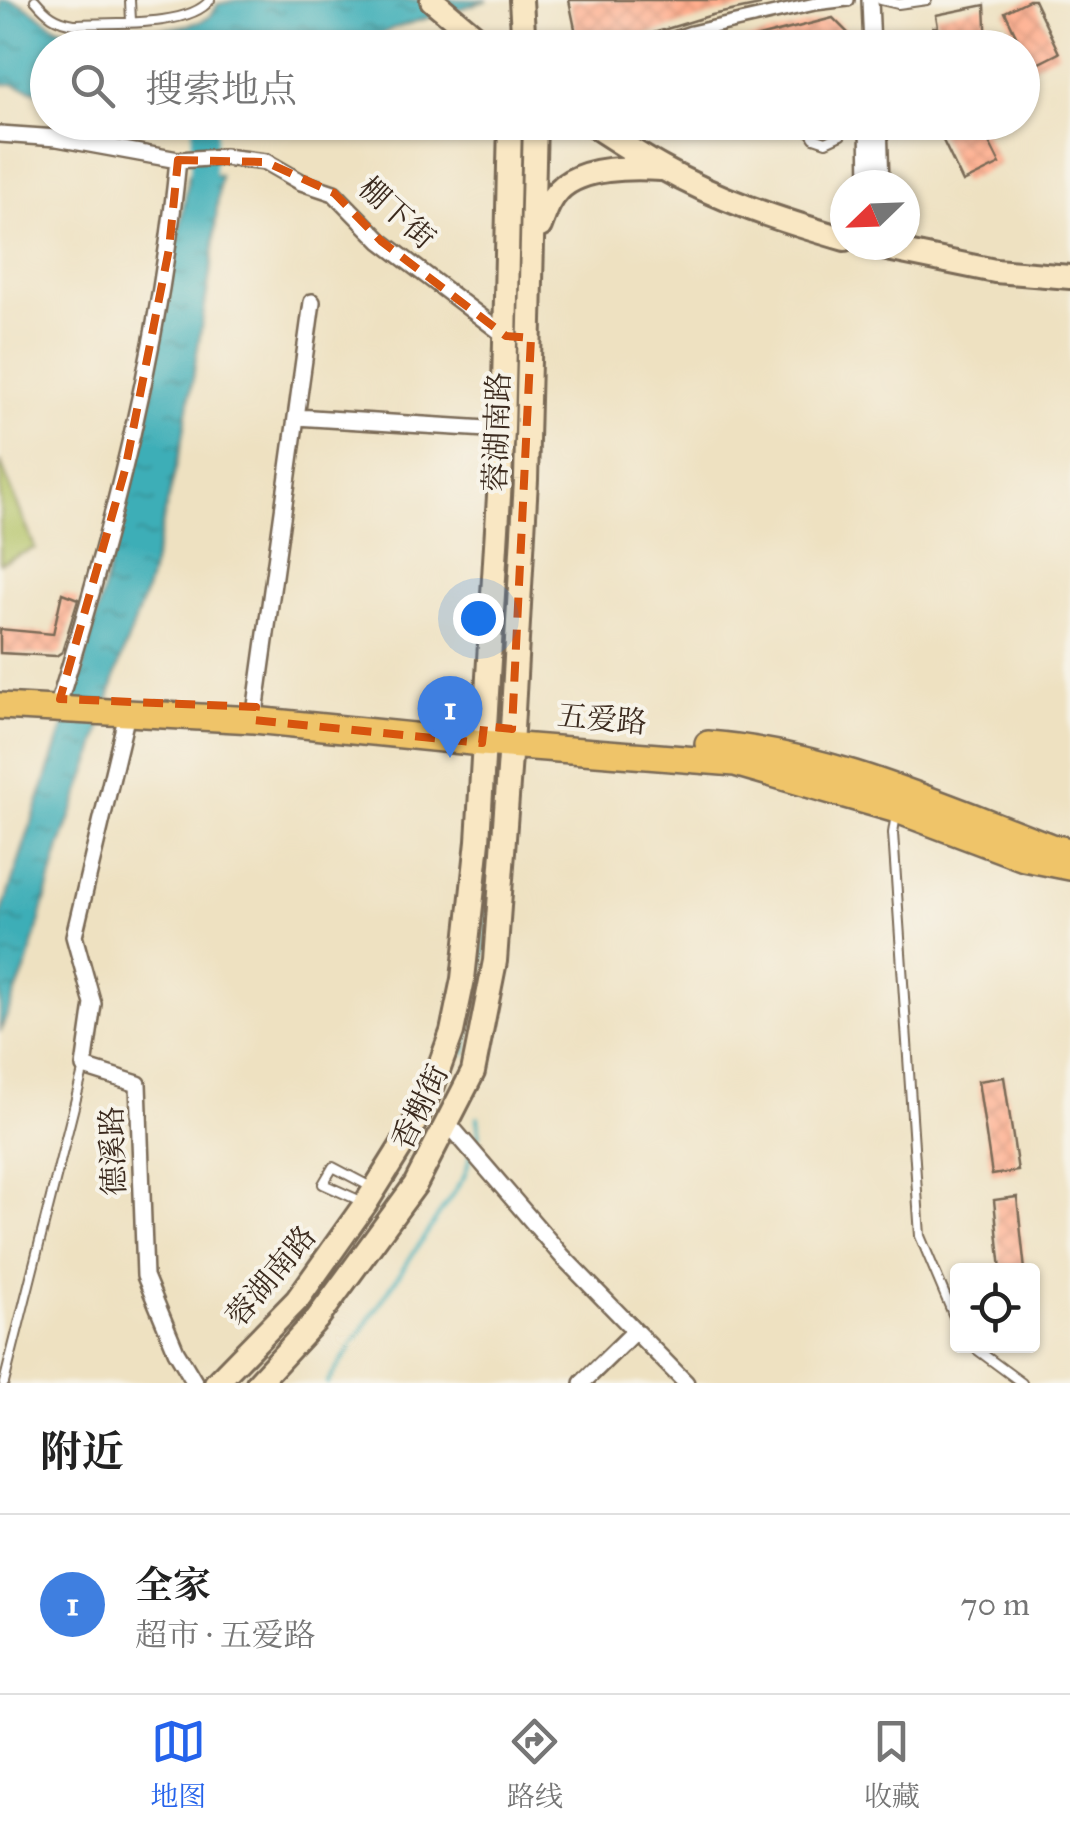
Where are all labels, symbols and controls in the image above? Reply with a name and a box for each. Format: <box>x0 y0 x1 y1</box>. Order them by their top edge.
search box <box>30 30 1040 140</box>
icon: search <box>65 58 120 113</box>
text: 搜索地点 <box>145 66 297 112</box>
street label: 棚下街 <box>352 170 442 256</box>
north arrow <box>830 170 920 260</box>
street label: 蓉湖南路 <box>477 371 517 493</box>
your location <box>453 593 504 644</box>
pin: 1 <box>418 676 482 758</box>
street label: 五爱路 <box>556 697 648 741</box>
street label: 香榭街 <box>384 1059 456 1155</box>
street label: 德溪路 <box>93 1105 133 1197</box>
street label: 蓉湖南路 <box>219 1218 323 1334</box>
map controls <box>950 1263 1040 1353</box>
button: locate <box>950 1263 1040 1353</box>
text: 附近 <box>40 1426 124 1478</box>
text: 全家 <box>135 1562 211 1608</box>
text: 1 <box>66 1585 79 1624</box>
text: 70 m <box>961 1585 1030 1624</box>
text: 超市 · 五爱路 <box>135 1616 316 1655</box>
tab: 地图 <box>150 1714 206 1814</box>
tab: 路线 <box>507 1714 563 1814</box>
tab: 收藏 <box>864 1714 920 1814</box>

